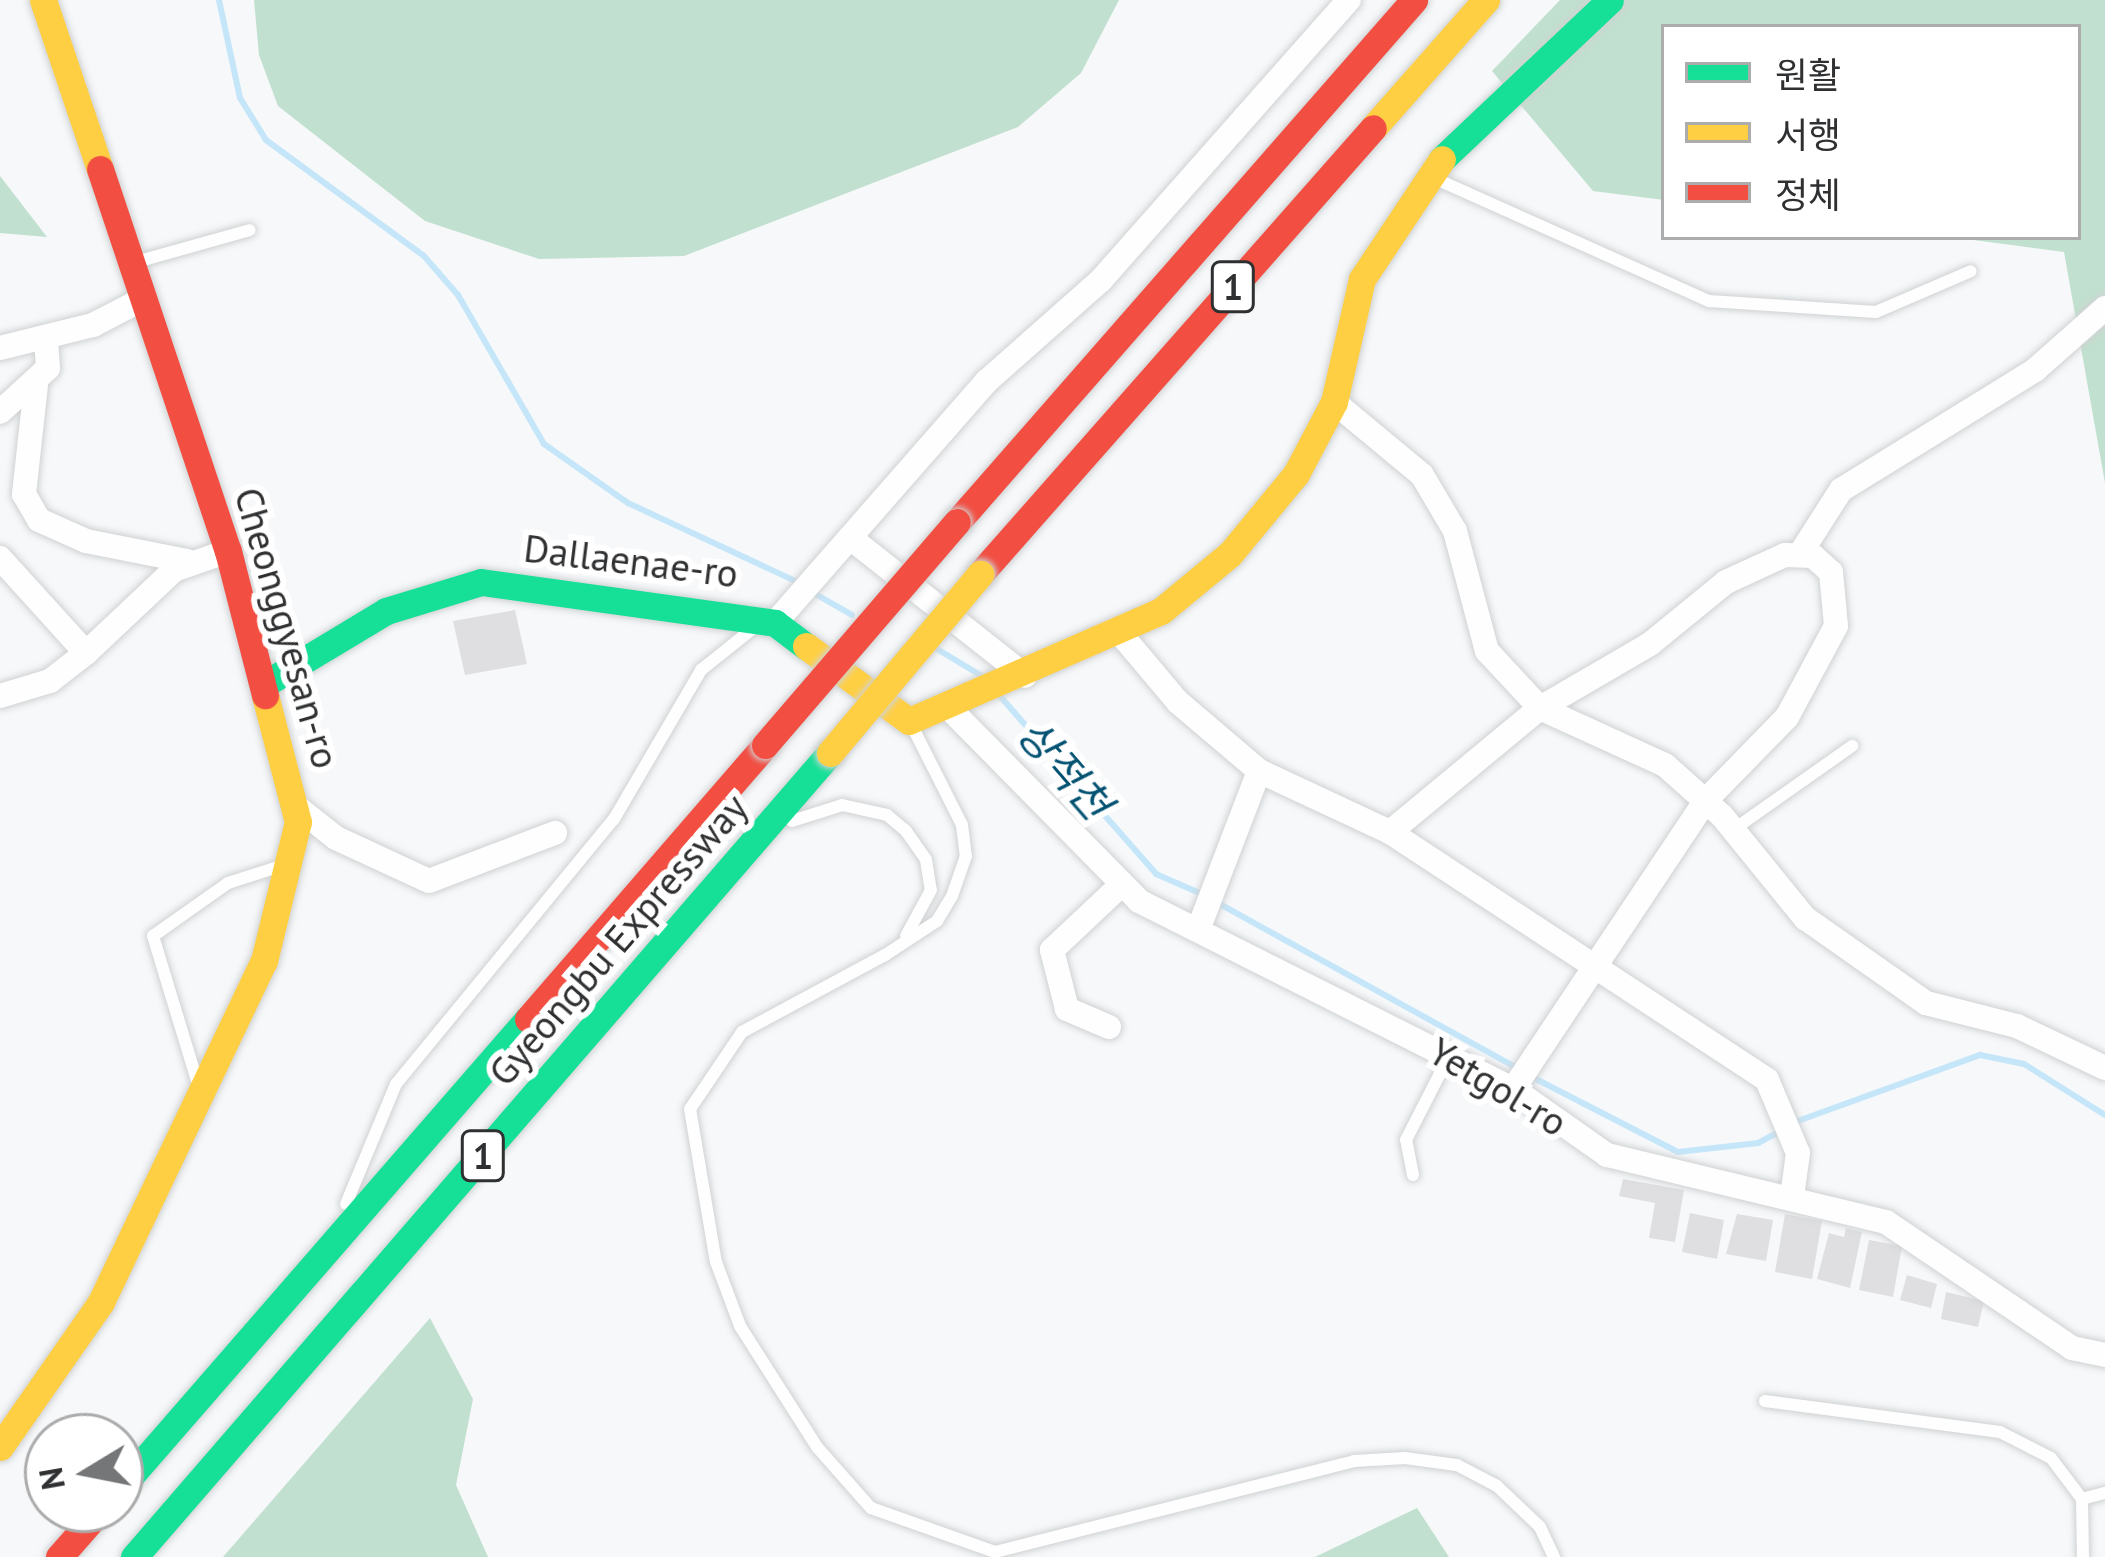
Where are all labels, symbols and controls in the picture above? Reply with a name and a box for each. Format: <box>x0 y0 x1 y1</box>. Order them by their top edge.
legend <box>1661 24 2081 240</box>
text: 원활 <box>1775 51 1841 98</box>
text: 서행 <box>1775 111 1841 158</box>
text: 정체 <box>1775 171 1841 218</box>
road number: 1 <box>1209 257 1257 317</box>
street label: Cheonggyesan-ro <box>225 482 349 774</box>
street label: Dallaenae-ro <box>521 525 741 597</box>
water label: 상적천 <box>1007 709 1121 829</box>
street label: Gyeongbu Expressway <box>479 785 757 1095</box>
street label: Yetgol-ro <box>1421 1028 1575 1146</box>
road number: 1 <box>459 1126 507 1186</box>
north arrow <box>24 1413 144 1533</box>
text: N <box>28 1464 74 1493</box>

